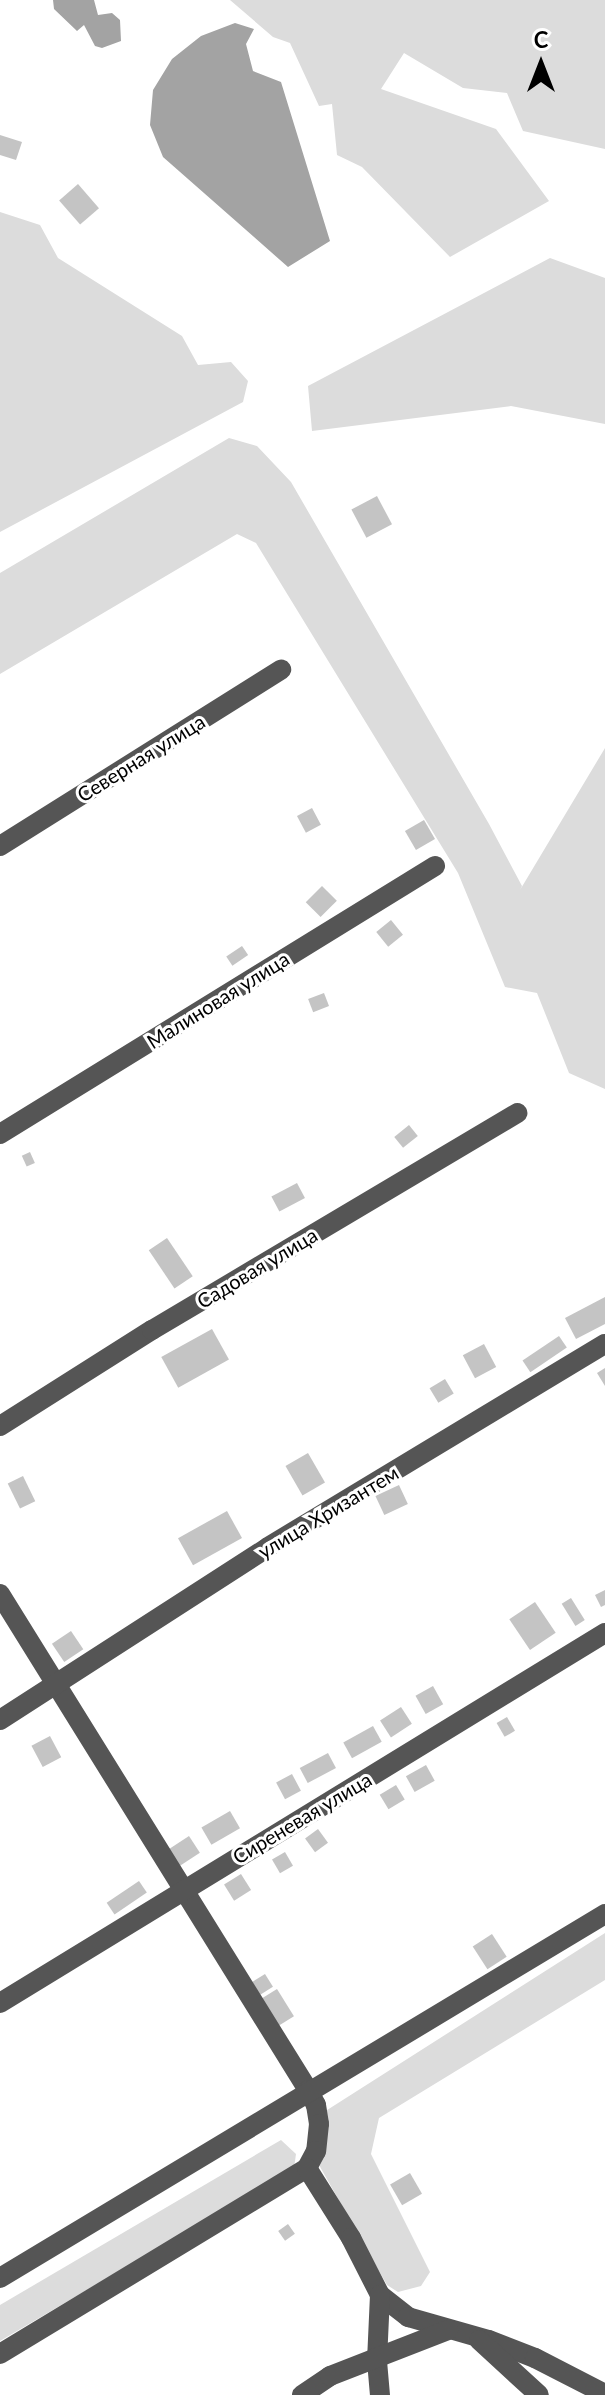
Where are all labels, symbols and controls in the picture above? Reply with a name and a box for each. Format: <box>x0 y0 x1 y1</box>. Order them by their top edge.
north arrow <box>501 24 581 104</box>
text: С <box>534 26 548 53</box>
street label: Северная улица <box>73 709 209 807</box>
street label: Малиновая улица <box>142 946 294 1054</box>
street label: Садовая улица <box>192 1223 322 1313</box>
street label: улица Хризантем <box>253 1461 403 1563</box>
street label: Сиреневая улица <box>228 1767 376 1869</box>

